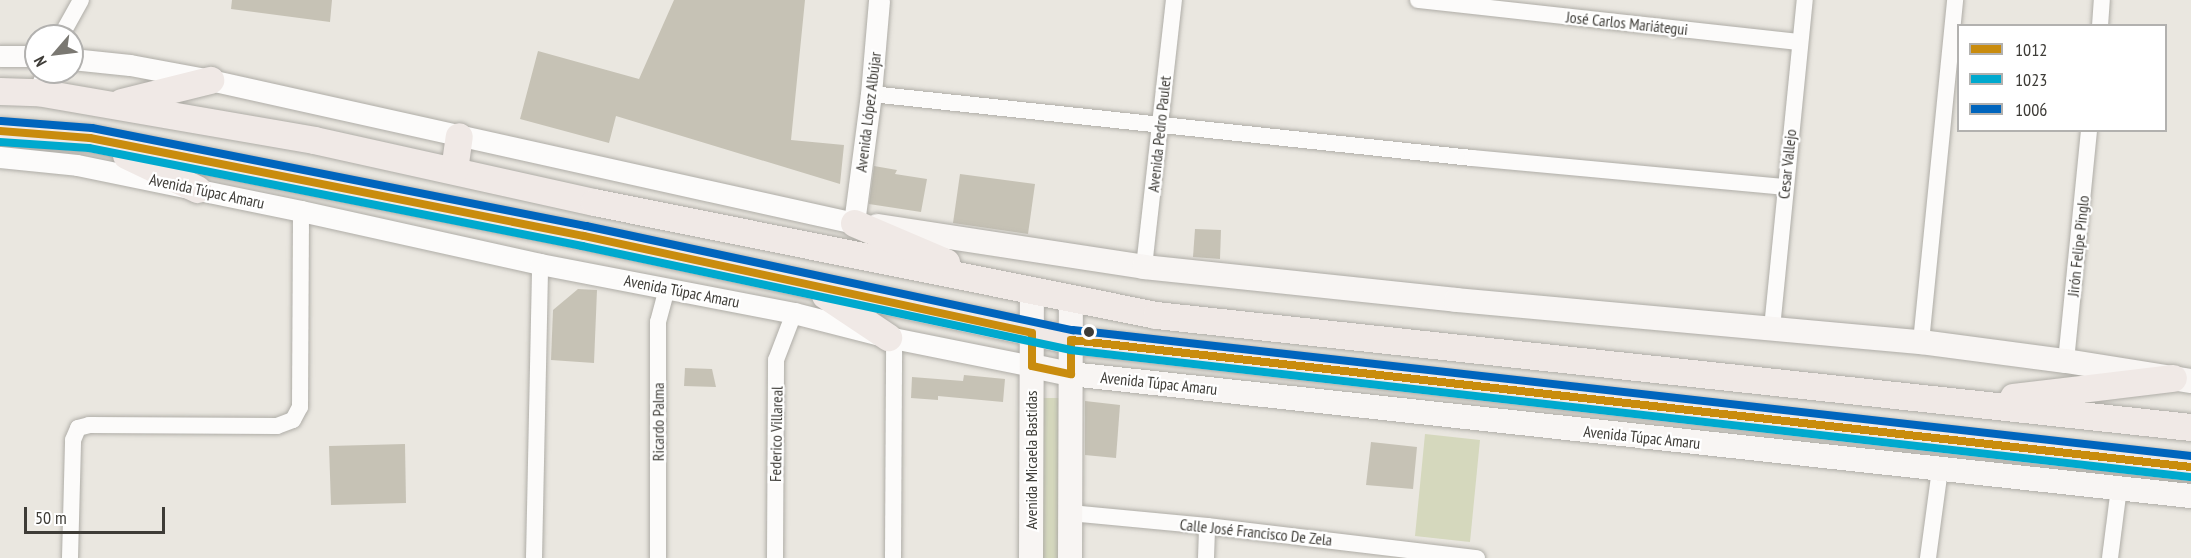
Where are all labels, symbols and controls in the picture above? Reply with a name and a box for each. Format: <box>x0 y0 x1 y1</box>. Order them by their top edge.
street label: José Carlos Mariátegui <box>1565 7 1689 39</box>
north arrow <box>24 24 84 84</box>
legend <box>1957 24 2167 132</box>
text: 1012 <box>2015 38 2047 61</box>
street label: Avenida López Albújar <box>851 50 885 174</box>
text: N <box>29 53 51 70</box>
text: 1023 <box>2015 68 2047 91</box>
street label: Avenida Pedro Paulet <box>1143 75 1175 193</box>
text: 1006 <box>2015 98 2047 121</box>
street label: Cesar Vallejo <box>1774 128 1800 200</box>
street label: Avenida Túpac Amaru <box>147 169 267 213</box>
street label: Jirón Felipe Pinglo <box>2063 194 2093 298</box>
street label: Avenida Túpac Amaru <box>622 270 742 312</box>
unlabelled marker <box>1083 326 1095 338</box>
street label: Avenida Túpac Amaru <box>1099 367 1219 399</box>
street label: Ricardo Palma <box>648 383 668 461</box>
street label: Federico Villareal <box>766 386 786 482</box>
street label: Avenida Micaela Bastidas <box>1021 391 1041 529</box>
street label: Avenida Túpac Amaru <box>1582 421 1702 453</box>
scale bar <box>27 495 168 533</box>
text: 50 m <box>35 506 67 529</box>
street label: Calle José Francisco De Zela <box>1179 514 1333 550</box>

